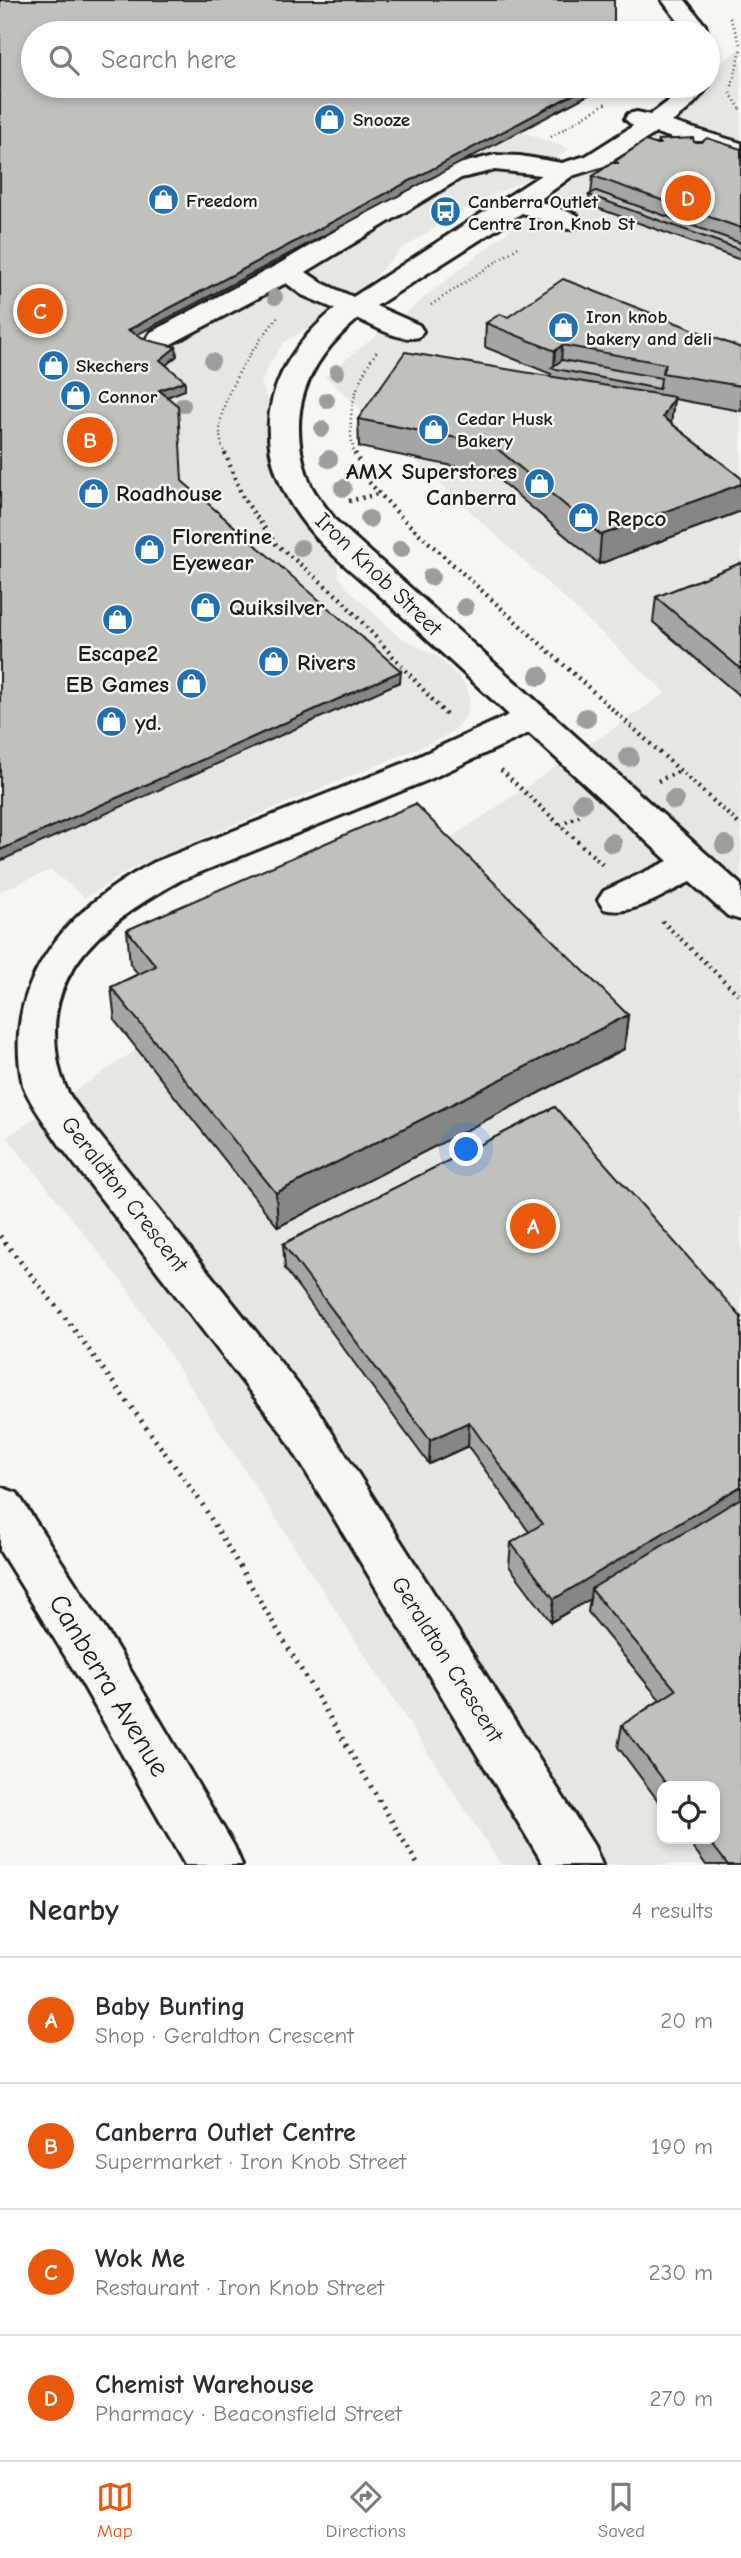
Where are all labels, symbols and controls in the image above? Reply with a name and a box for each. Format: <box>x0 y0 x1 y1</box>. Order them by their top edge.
search box <box>21 21 720 98</box>
icon: search <box>45 41 83 79</box>
text: Search here <box>101 45 236 75</box>
shop icon: Snooze <box>313 102 347 136</box>
place label: Snooze <box>353 109 410 131</box>
pin: D <box>665 172 711 224</box>
shop icon: Freedom <box>146 183 180 217</box>
place label: Freedom <box>186 190 258 212</box>
place label: Canberra Outlet Centre Iron Knob St <box>468 191 635 235</box>
bus stop icon: Canberra Outlet Centre Iron Knob St <box>428 195 462 229</box>
pin: C <box>17 285 63 337</box>
place label: Iron knob bakery and deli <box>586 306 712 350</box>
shop icon: Iron knob bakery and deli <box>546 310 580 344</box>
shop icon: Skechers <box>36 348 70 382</box>
place label: Skechers <box>76 355 149 377</box>
shop icon: Connor <box>58 379 92 413</box>
place label: Connor <box>98 386 158 408</box>
place label: Cedar Husk Bakery <box>457 408 553 452</box>
shop icon: Cedar Husk Bakery <box>417 412 451 446</box>
pin: B <box>67 414 113 466</box>
place label: AMX Superstores Canberra <box>346 458 517 511</box>
shop icon: AMX Superstores Canberra <box>523 467 557 501</box>
shop icon: Roadhouse <box>76 476 110 510</box>
place label: Roadhouse <box>116 480 222 507</box>
shop icon: Repco <box>567 501 601 535</box>
place label: Repco <box>607 505 666 532</box>
street label: Iron Knob Street <box>310 507 449 643</box>
place label: Florentine Eyewear <box>172 523 272 576</box>
shop icon: Florentine Eyewear <box>132 532 166 566</box>
shop icon: Quiksilver <box>189 590 223 624</box>
place label: Quiksilver <box>229 594 325 621</box>
shop icon: Escape2 <box>101 602 135 636</box>
place label: Escape2 <box>78 640 158 667</box>
shop icon: Rivers <box>257 645 291 679</box>
place label: Rivers <box>297 649 356 676</box>
shop icon: EB Games <box>175 667 209 701</box>
place label: EB Games <box>66 671 169 698</box>
shop icon: yd. <box>95 705 129 739</box>
place label: yd. <box>135 709 161 736</box>
street label: Geraldton Crescent <box>55 1111 195 1279</box>
your location <box>449 1132 483 1166</box>
pin: A <box>510 1200 556 1252</box>
street label: Geraldton Crescent <box>386 1572 510 1748</box>
street label: Canberra Avenue <box>42 1589 176 1782</box>
map controls <box>657 1781 720 1844</box>
button: locate <box>657 1781 720 1844</box>
text: Nearby <box>28 1893 119 1928</box>
text: 4 results <box>631 1897 713 1924</box>
text: Baby Bunting <box>95 1992 245 2022</box>
text: A <box>45 2007 57 2034</box>
text: 20 m <box>660 2007 713 2034</box>
text: Shop · Geraldton Crescent <box>95 2022 354 2049</box>
text: Canberra Outlet Centre <box>95 2118 356 2148</box>
text: B <box>44 2133 58 2160</box>
text: 190 m <box>651 2133 713 2160</box>
text: Supermarket · Iron Knob Street <box>95 2148 406 2175</box>
text: Wok Me <box>95 2244 185 2274</box>
text: C <box>44 2259 58 2286</box>
text: 230 m <box>649 2259 713 2286</box>
text: Restaurant · Iron Knob Street <box>95 2274 384 2301</box>
text: Chemist Warehouse <box>95 2370 314 2400</box>
text: D <box>44 2385 58 2412</box>
text: 270 m <box>649 2385 713 2412</box>
text: Pharmacy · Beaconsfield Street <box>95 2400 402 2427</box>
tab: Map <box>96 2478 134 2542</box>
tab: Directions <box>326 2478 406 2542</box>
tab: Saved <box>598 2478 645 2542</box>

